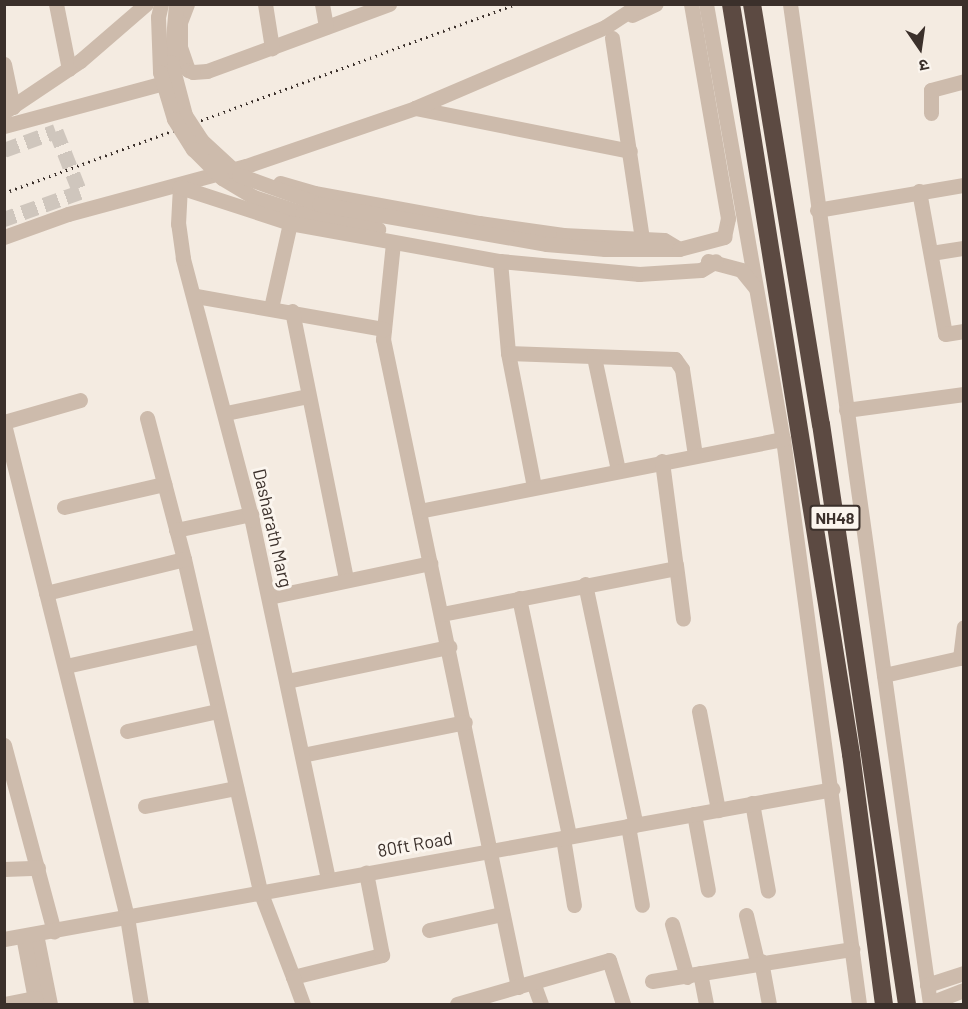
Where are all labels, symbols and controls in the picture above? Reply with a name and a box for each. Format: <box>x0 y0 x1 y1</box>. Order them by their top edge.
north arrow <box>890 18 950 78</box>
text: उ <box>917 56 931 76</box>
street label: Dasharath Marg <box>249 466 297 590</box>
road number: NH48 <box>808 505 862 531</box>
street label: 80ft Road <box>376 827 454 861</box>

